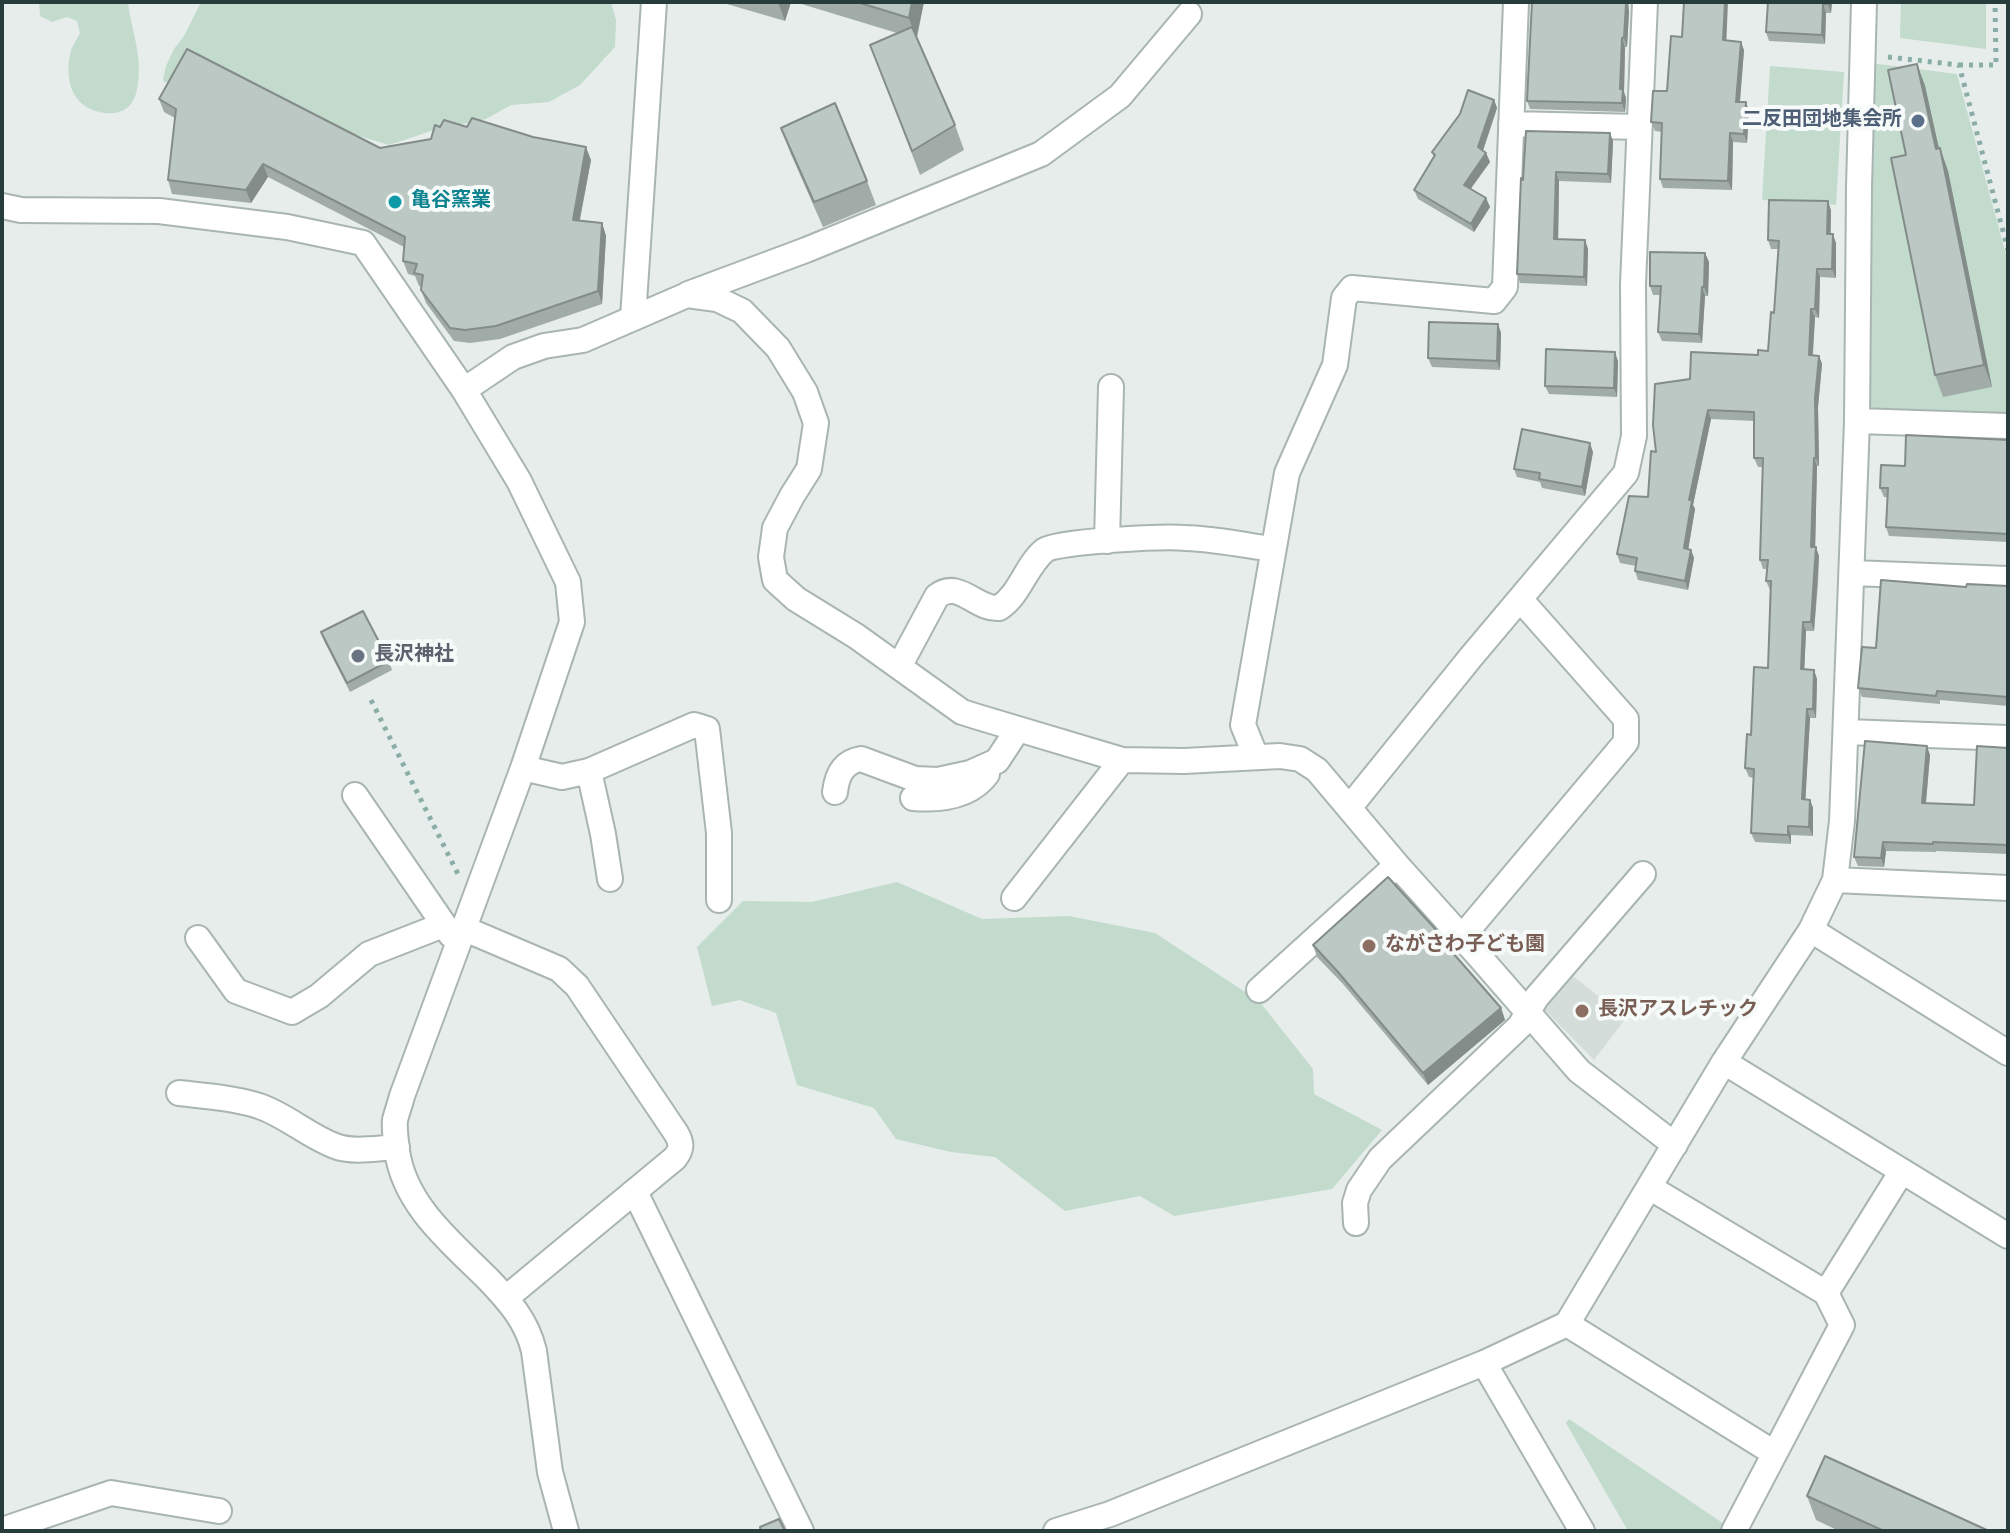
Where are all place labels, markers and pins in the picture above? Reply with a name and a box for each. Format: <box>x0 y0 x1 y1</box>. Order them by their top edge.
place label: 二反田団地集会所 <box>1742 109 1902 133</box>
marker: 二反田団地集会所 <box>1909 112 1927 130</box>
place label: 亀谷窯業 <box>411 190 491 214</box>
marker: 亀谷窯業 <box>386 193 404 211</box>
place label: 長沢神社 <box>374 644 454 668</box>
marker: 長沢神社 <box>349 647 367 665</box>
place label: ながさわ子ども園 <box>1385 934 1545 958</box>
marker: ながさわ子ども園 <box>1360 937 1378 955</box>
place label: 長沢アスレチック <box>1598 999 1758 1023</box>
marker: 長沢アスレチック <box>1573 1002 1591 1020</box>

